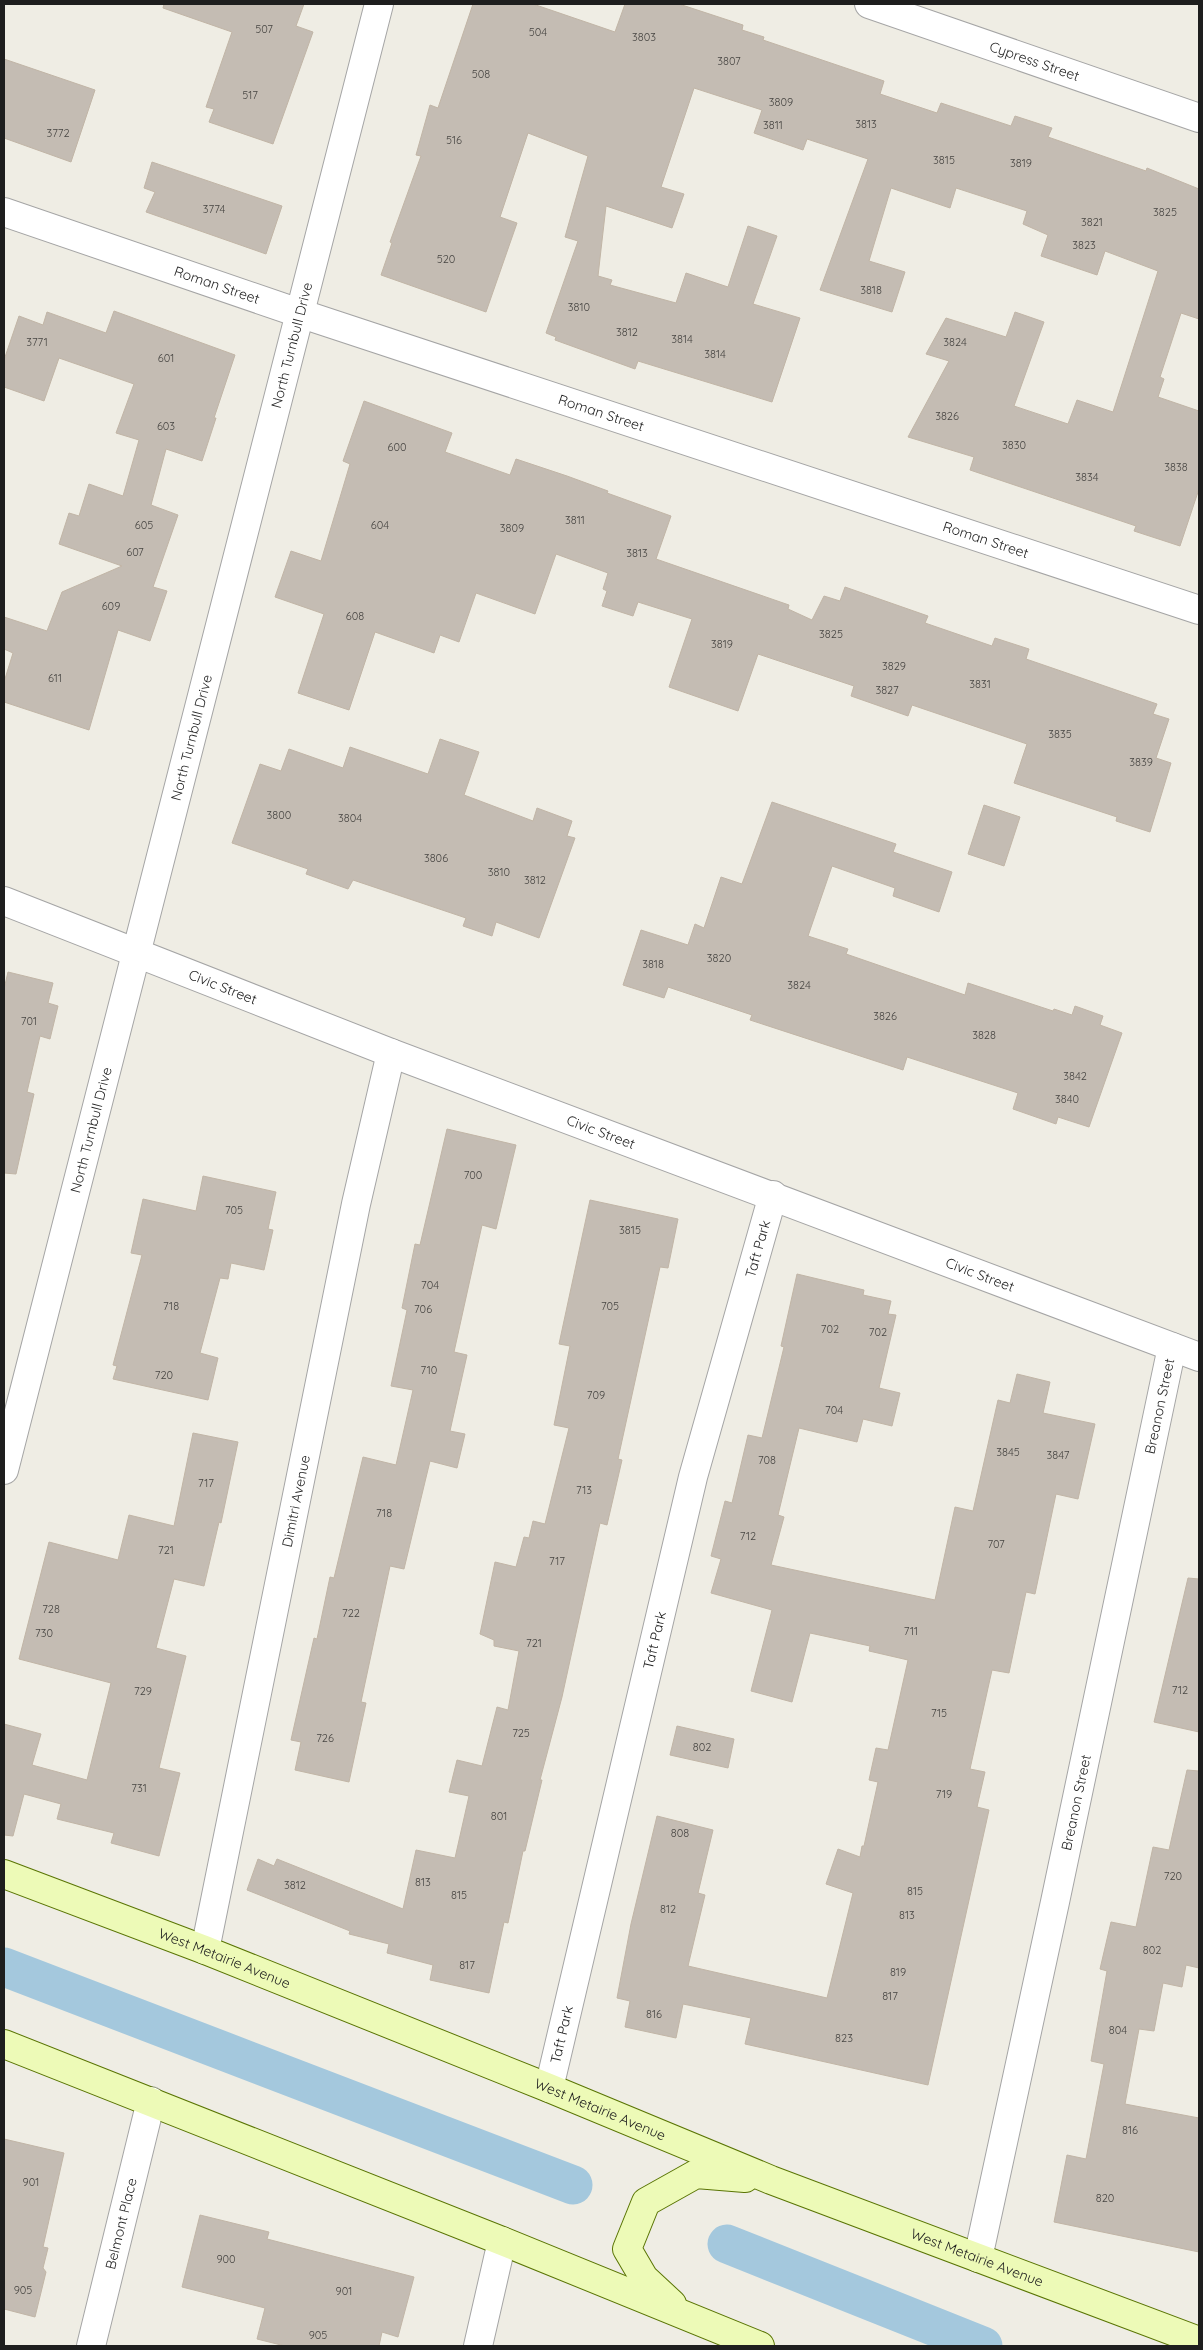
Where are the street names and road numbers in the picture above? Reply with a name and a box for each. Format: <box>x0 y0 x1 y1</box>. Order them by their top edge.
street label: Cypress Street <box>987 37 1082 85</box>
street label: Roman Street <box>172 262 262 308</box>
street label: North Turnbull Drive <box>267 280 316 410</box>
street label: Roman Street <box>556 390 647 435</box>
street label: Roman Street <box>941 517 1031 562</box>
street label: North Turnbull Drive <box>167 673 216 802</box>
street label: Civic Street <box>186 965 260 1009</box>
street label: North Turnbull Drive <box>66 1065 116 1195</box>
street label: Civic Street <box>564 1111 638 1153</box>
street label: Taft Park <box>741 1218 774 1280</box>
street label: Civic Street <box>943 1253 1017 1296</box>
street label: Breanon Street <box>1141 1356 1178 1456</box>
street label: Dimitri Avenue <box>278 1453 314 1549</box>
street label: Taft Park <box>639 1610 670 1671</box>
street label: Breanon Street <box>1057 1753 1095 1852</box>
street label: West Metairie Avenue <box>156 1924 293 1992</box>
street label: Taft Park <box>546 2004 577 2065</box>
street label: West Metairie Avenue <box>532 2074 669 2144</box>
street label: Belmont Place <box>101 2176 141 2271</box>
street label: West Metairie Avenue <box>908 2224 1046 2291</box>

